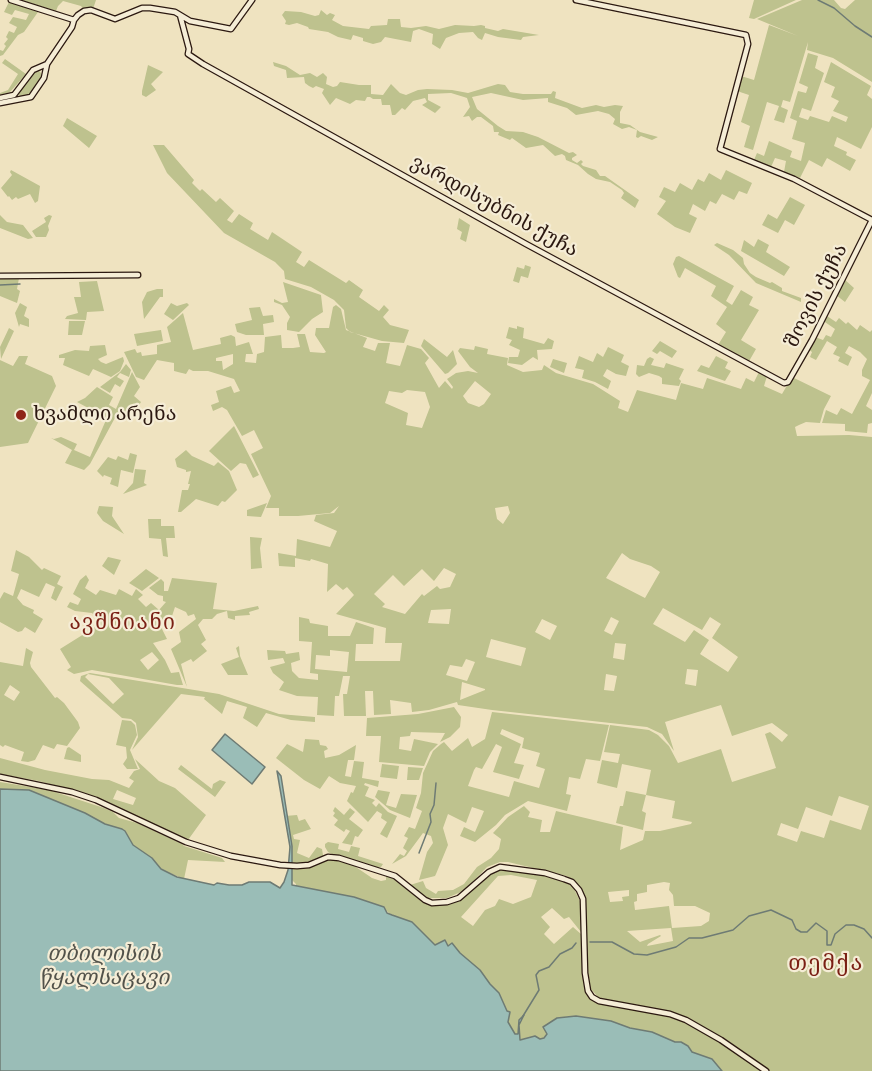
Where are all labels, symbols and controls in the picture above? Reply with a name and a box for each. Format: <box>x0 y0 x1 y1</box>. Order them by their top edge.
street label: ვარდისუბნის ქუჩა <box>406 151 582 263</box>
street label: შოვის ქუჩა <box>781 240 853 352</box>
place label: ხვამლი არენა <box>33 403 176 427</box>
marker: ხვამლი არენა <box>14 408 28 422</box>
district label: ავშნიანი <box>69 611 177 637</box>
water label: თბილისის წყალსაცავი <box>39 942 169 992</box>
district label: თემქა <box>788 952 864 978</box>

